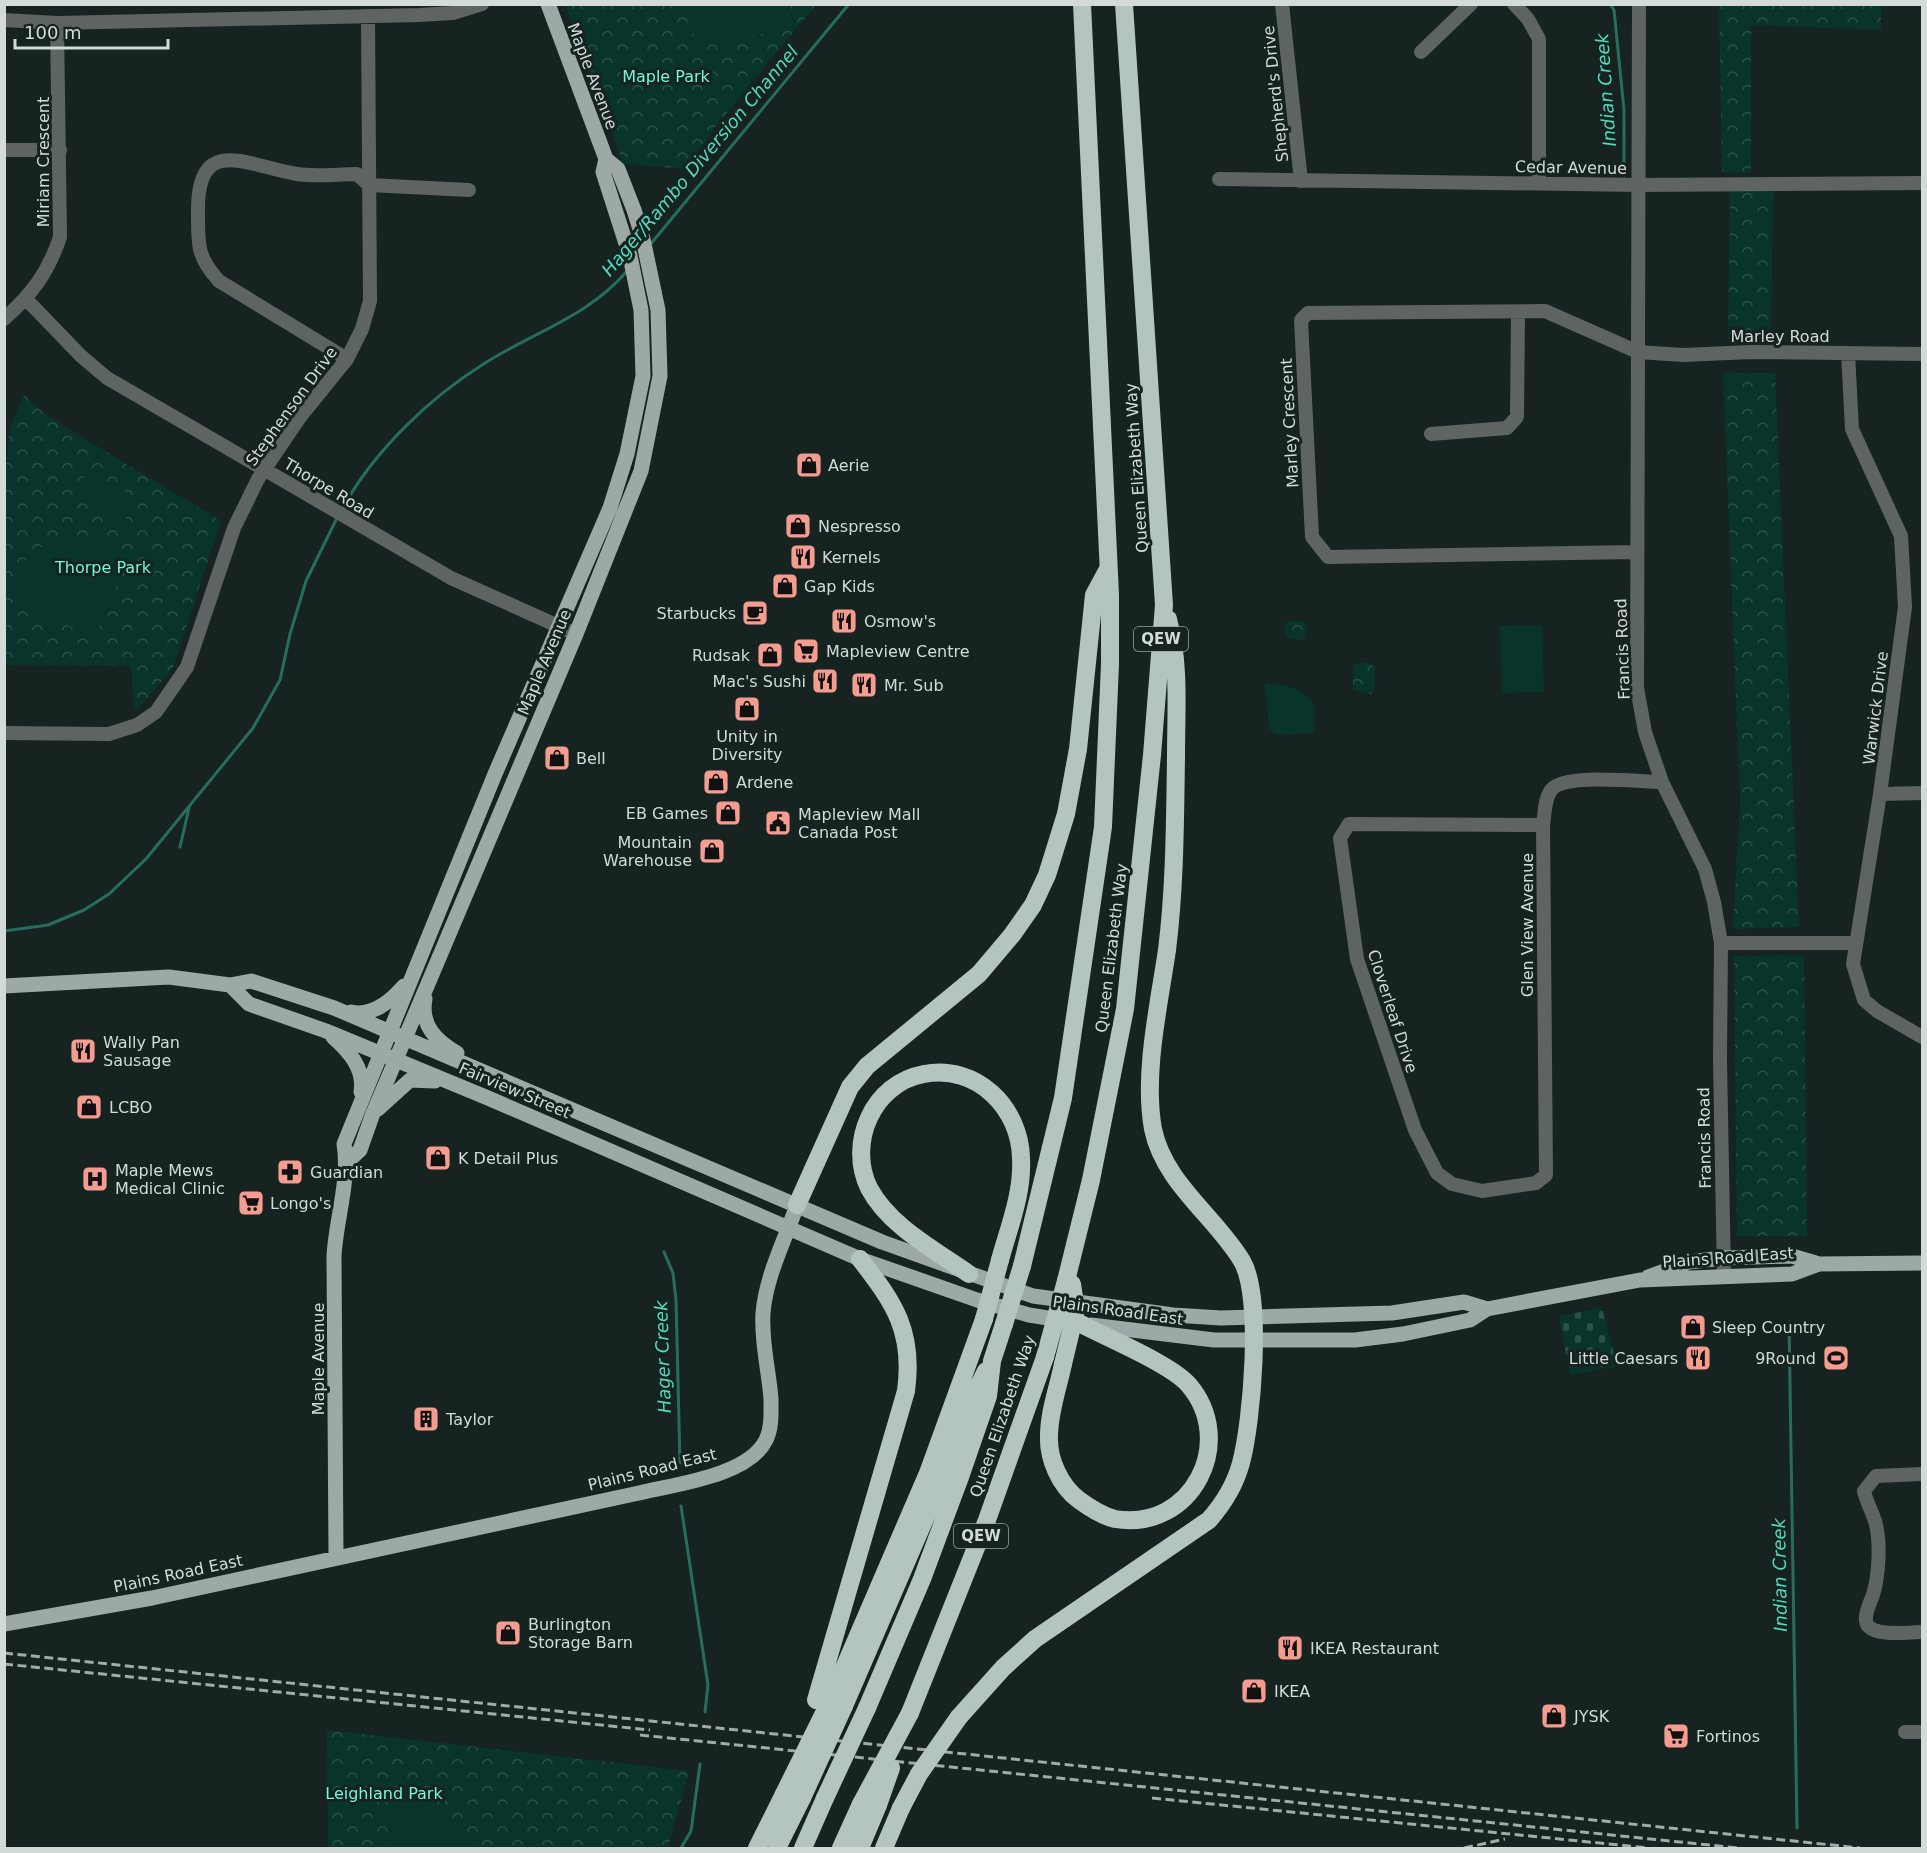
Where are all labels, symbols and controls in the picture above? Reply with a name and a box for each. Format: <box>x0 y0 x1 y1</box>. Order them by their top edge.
scale bar <box>15 12 168 50</box>
street label: Maple Avenue <box>563 20 622 132</box>
text: 100 m <box>24 22 82 43</box>
street label: Shepherd's Drive <box>1259 25 1292 163</box>
water label: Indian Creek <box>1591 31 1620 148</box>
water label: Hager/Rambo Diversion Channel <box>597 41 802 280</box>
park label: Maple Park <box>622 67 711 86</box>
street label: Miriam Crescent <box>34 97 53 227</box>
street label: Cedar Avenue <box>1515 157 1627 178</box>
street label: Marley Road <box>1730 327 1830 346</box>
street label: Stephenson Drive <box>242 343 341 470</box>
street label: Marley Crescent <box>1277 358 1302 488</box>
street label: Queen Elizabeth Way <box>1121 382 1152 554</box>
shop icon: Aerie <box>794 450 824 480</box>
street label: Thorpe Road <box>279 454 377 523</box>
place label: Aerie <box>828 456 869 475</box>
shop icon: Nespresso <box>783 511 813 541</box>
place label: Nespresso <box>818 517 901 536</box>
restaurant icon: Kernels <box>788 542 818 572</box>
place label: Kernels <box>822 548 881 567</box>
park label: Thorpe Park <box>54 558 152 577</box>
shop icon: Gap Kids <box>770 571 800 601</box>
place label: Gap Kids <box>804 577 875 596</box>
cafe icon: Starbucks <box>740 598 770 628</box>
street label: Francis Road <box>1611 598 1634 700</box>
place label: Starbucks <box>656 604 736 623</box>
restaurant icon: Osmow's <box>829 606 859 636</box>
street label: Maple Avenue <box>514 607 575 718</box>
place label: Osmow's <box>864 612 936 631</box>
road number: QEW <box>1134 627 1188 651</box>
supermarket icon: Mapleview Centre <box>791 636 821 666</box>
shop icon: Rudsak <box>755 640 785 670</box>
place label: Mapleview Centre <box>826 642 969 661</box>
place label: Rudsak <box>692 646 751 665</box>
street label: Warwick Drive <box>1859 650 1892 766</box>
restaurant icon: Mac's Sushi <box>810 666 840 696</box>
restaurant icon: Mr. Sub <box>849 670 879 700</box>
place label: Mac's Sushi <box>713 672 806 691</box>
place label: Mr. Sub <box>884 676 944 695</box>
shop icon: Unity in Diversity <box>732 694 762 724</box>
place label: Unity in Diversity <box>711 727 783 764</box>
shop icon: Bell <box>542 743 572 773</box>
place label: Bell <box>576 749 606 768</box>
shop icon: Ardene <box>701 767 731 797</box>
place label: Ardene <box>736 773 793 792</box>
shop icon: EB Games <box>713 798 743 828</box>
place label: EB Games <box>626 804 708 823</box>
place label: Mapleview Mall Canada Post <box>798 805 920 842</box>
public building icon: Mapleview Mall Canada Post <box>763 808 793 838</box>
place label: Mountain Warehouse <box>603 833 692 870</box>
shop icon: Mountain Warehouse <box>697 836 727 866</box>
street label: Glen View Avenue <box>1518 853 1537 997</box>
street label: Queen Elizabeth Way <box>1092 862 1131 1034</box>
street label: Cloverleaf Drive <box>1364 947 1421 1075</box>
place label: Wally Pan Sausage <box>103 1033 180 1070</box>
restaurant icon: Wally Pan Sausage <box>68 1036 98 1066</box>
street label: Fairview Street <box>456 1058 573 1122</box>
street label: Francis Road <box>1694 1087 1715 1189</box>
shop icon: LCBO <box>74 1092 104 1122</box>
place label: LCBO <box>109 1098 152 1117</box>
shop icon: K Detail Plus <box>423 1143 453 1173</box>
place label: K Detail Plus <box>458 1149 558 1168</box>
pharmacy icon: Guardian <box>275 1157 305 1187</box>
place label: Maple Mews Medical Clinic <box>115 1161 225 1198</box>
place label: Guardian <box>310 1163 383 1182</box>
hospital icon: Maple Mews Medical Clinic <box>80 1164 110 1194</box>
supermarket icon: Longo's <box>236 1188 266 1218</box>
place label: Longo's <box>270 1194 331 1213</box>
street label: Plains Road East <box>1662 1243 1794 1272</box>
street label: Plains Road East <box>1051 1292 1184 1329</box>
water label: Hager Creek <box>650 1299 675 1414</box>
street label: Maple Avenue <box>309 1303 328 1415</box>
shop icon: Sleep Country <box>1678 1312 1708 1342</box>
place label: Sleep Country <box>1712 1318 1825 1337</box>
street label: Queen Elizabeth Way <box>966 1333 1039 1500</box>
restaurant icon: Little Caesars <box>1683 1343 1713 1373</box>
sports icon: 9Round <box>1821 1343 1851 1373</box>
place label: Little Caesars <box>1569 1349 1678 1368</box>
place label: 9Round <box>1755 1349 1816 1368</box>
building icon: Taylor <box>411 1404 441 1434</box>
place label: Taylor <box>445 1410 494 1429</box>
street label: Plains Road East <box>586 1444 718 1495</box>
water label: Indian Creek <box>1768 1516 1791 1632</box>
road number: QEW <box>954 1524 1008 1548</box>
street label: Plains Road East <box>112 1551 244 1596</box>
place label: Burlington Storage Barn <box>528 1615 633 1652</box>
shop icon: Burlington Storage Barn <box>493 1618 523 1648</box>
restaurant icon: IKEA Restaurant <box>1275 1633 1305 1663</box>
place label: IKEA Restaurant <box>1310 1639 1439 1658</box>
shop icon: IKEA <box>1239 1676 1269 1706</box>
place label: IKEA <box>1274 1682 1310 1701</box>
shop icon: JYSK <box>1539 1701 1569 1731</box>
place label: JYSK <box>1573 1707 1610 1726</box>
supermarket icon: Fortinos <box>1661 1721 1691 1751</box>
place label: Fortinos <box>1696 1727 1760 1746</box>
park label: Leighland Park <box>325 1784 443 1803</box>

